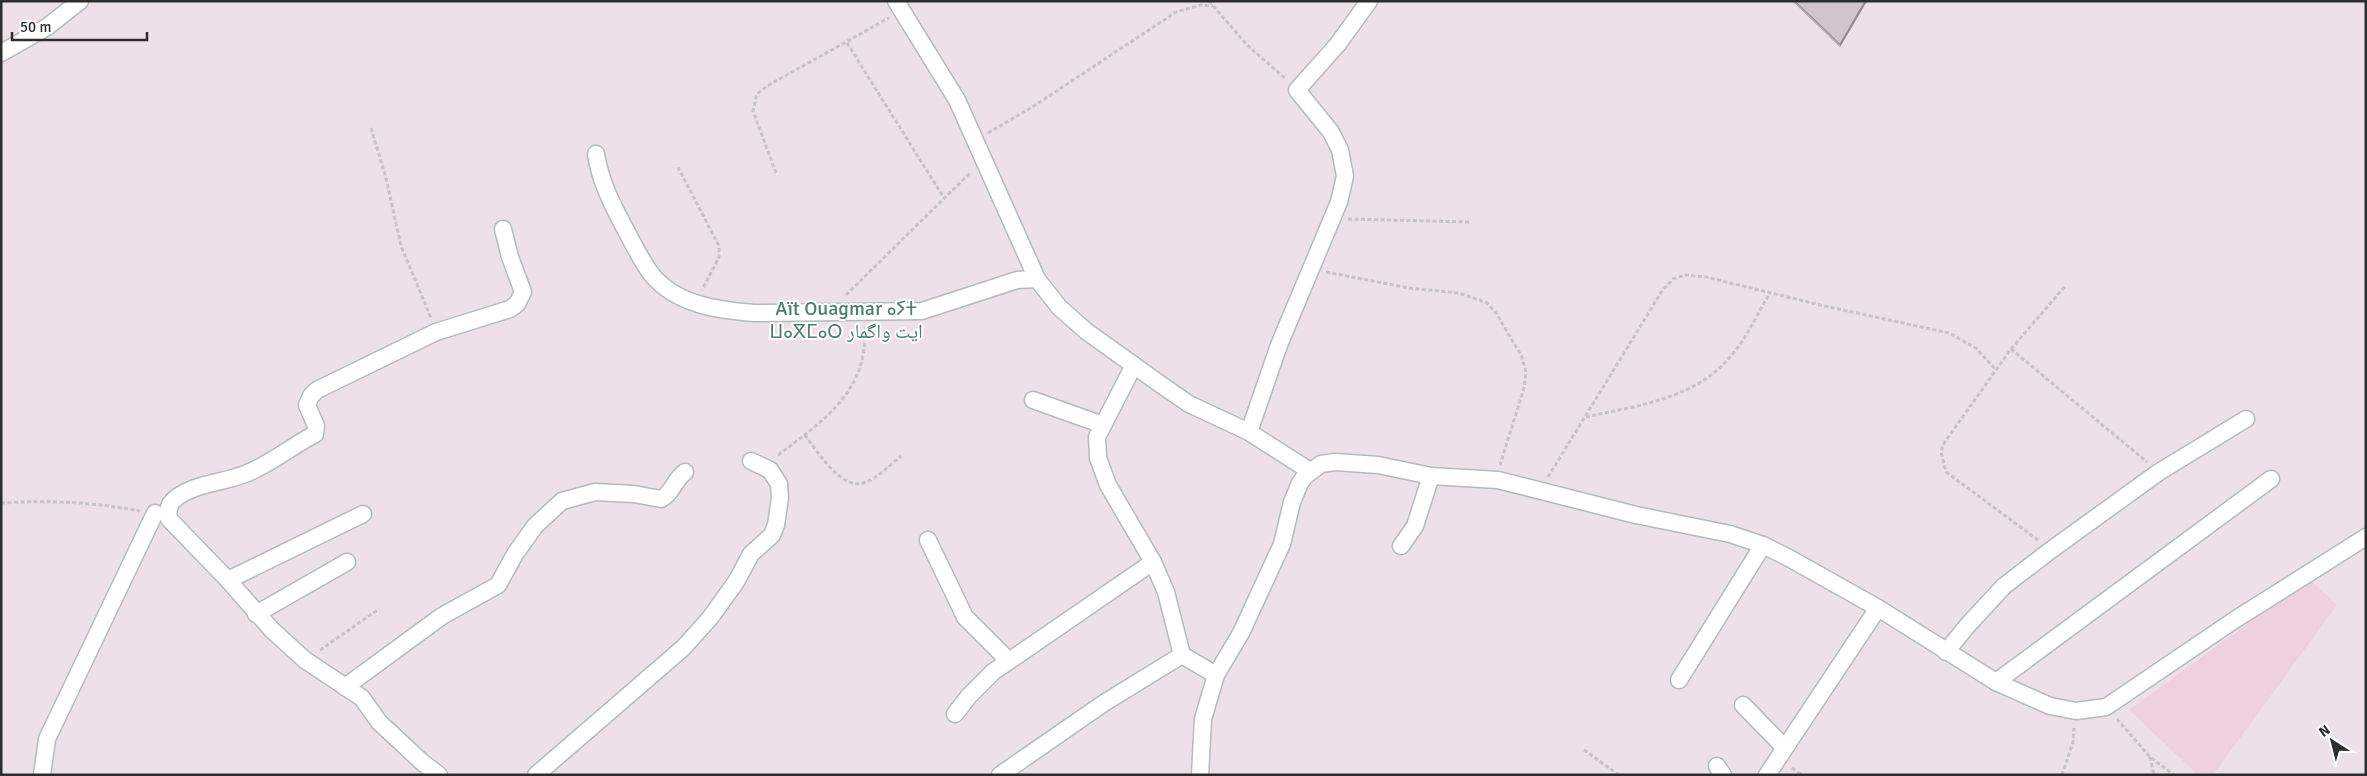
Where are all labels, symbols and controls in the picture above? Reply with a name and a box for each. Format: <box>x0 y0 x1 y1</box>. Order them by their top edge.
scale bar <box>12 10 148 42</box>
text: 50 m <box>20 18 51 36</box>
district label: Aït Ouagmar ⴰⵢⵜ ⵡⴰⴳⵎⴰⵔ ايت واگمار <box>769 296 923 344</box>
north arrow <box>2307 716 2357 766</box>
text: N <box>2316 721 2334 741</box>

